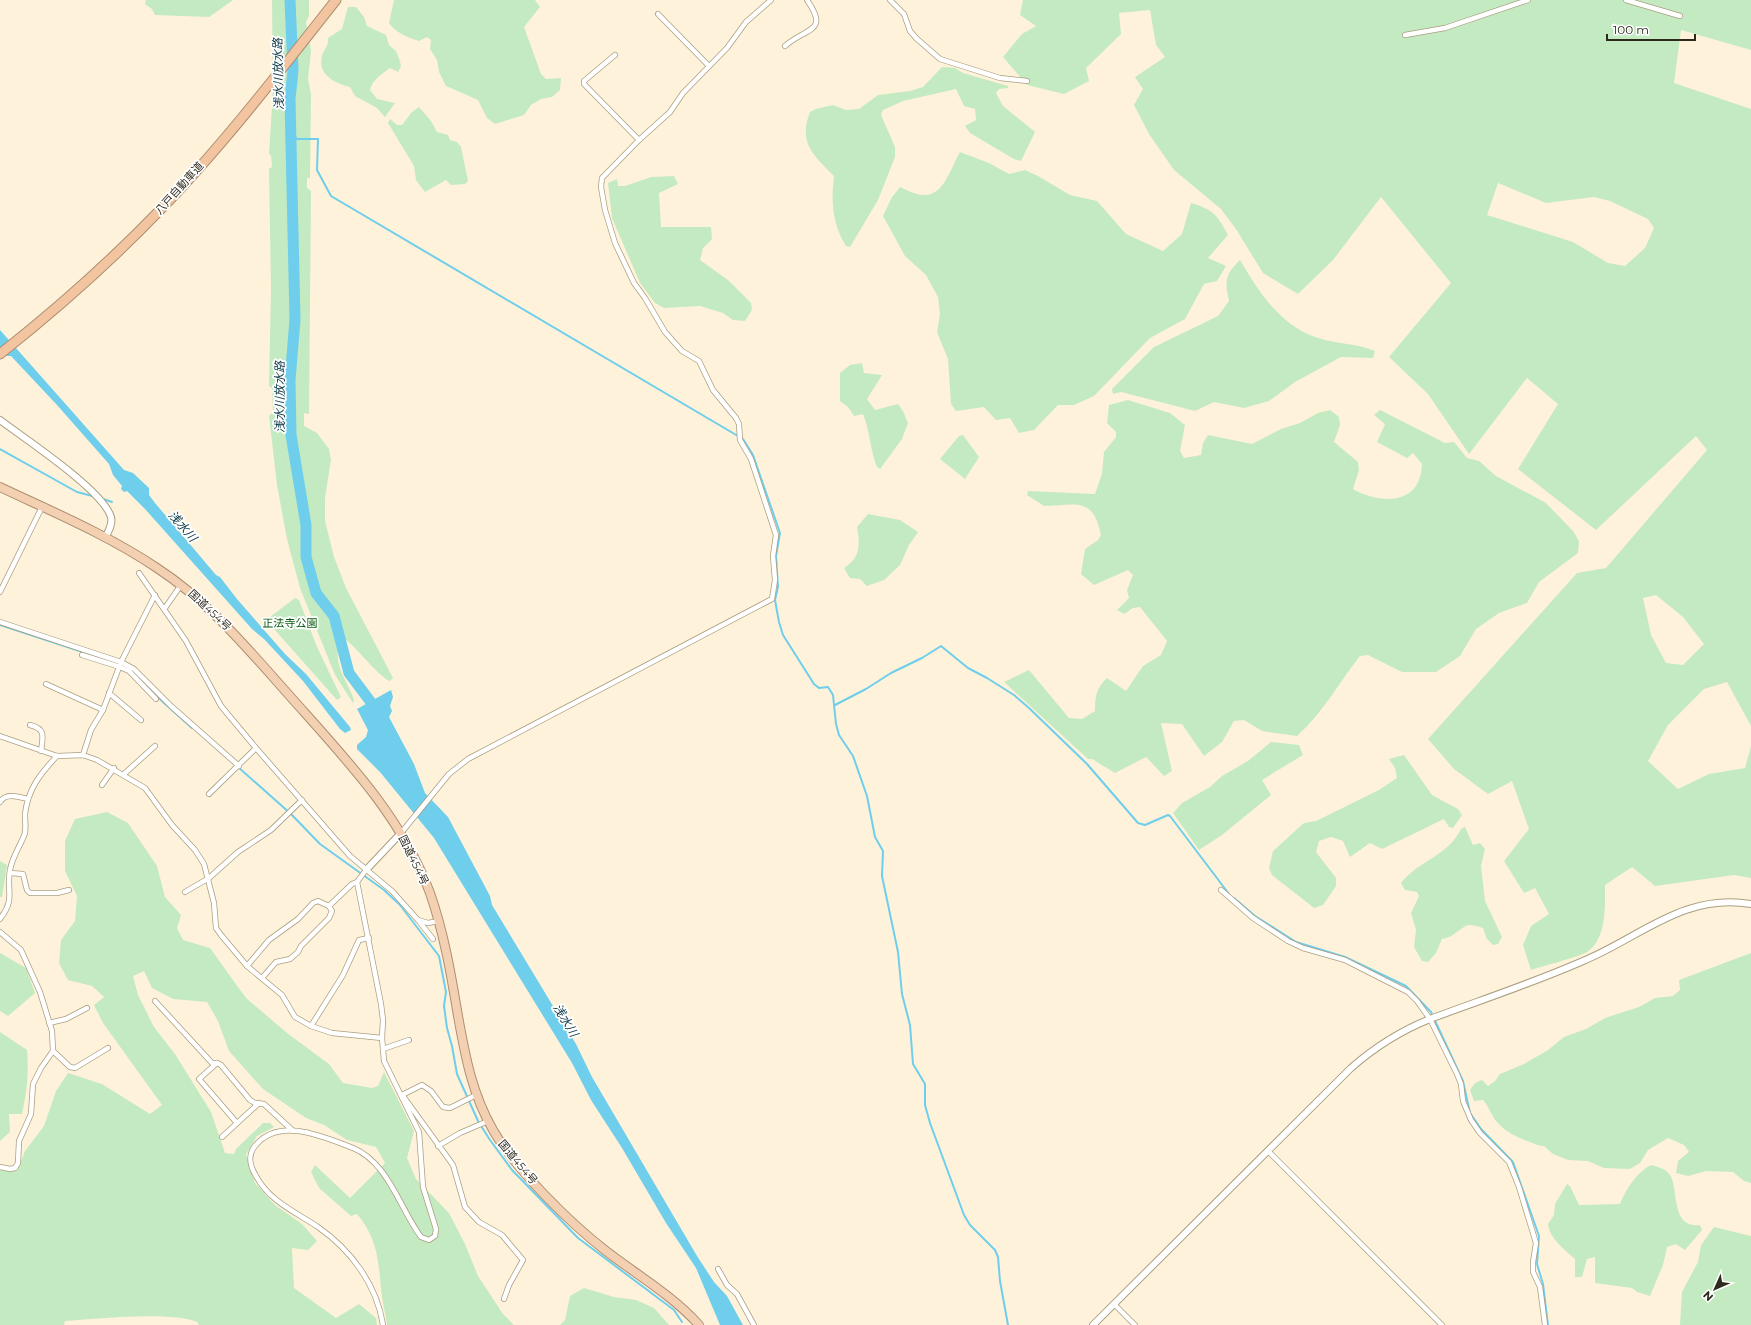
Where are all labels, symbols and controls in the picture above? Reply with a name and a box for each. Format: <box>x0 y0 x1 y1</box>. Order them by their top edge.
scale bar <box>1607 16 1695 42</box>
text: 100 m <box>1613 22 1649 37</box>
water label: 浅水川放水路 <box>270 37 286 110</box>
street label: 八戸自動車道 <box>152 159 206 217</box>
water label: 浅水川放水路 <box>272 360 287 433</box>
water label: 浅水川 <box>166 507 202 546</box>
street label: 国道454号 <box>186 587 234 633</box>
park label: 正法寺公園 <box>263 616 318 630</box>
street label: 国道454号 <box>396 833 432 887</box>
water label: 浅水川 <box>550 1001 583 1041</box>
street label: 国道454号 <box>495 1137 541 1187</box>
north arrow <box>1695 1269 1735 1309</box>
text: N <box>1700 1288 1716 1304</box>

